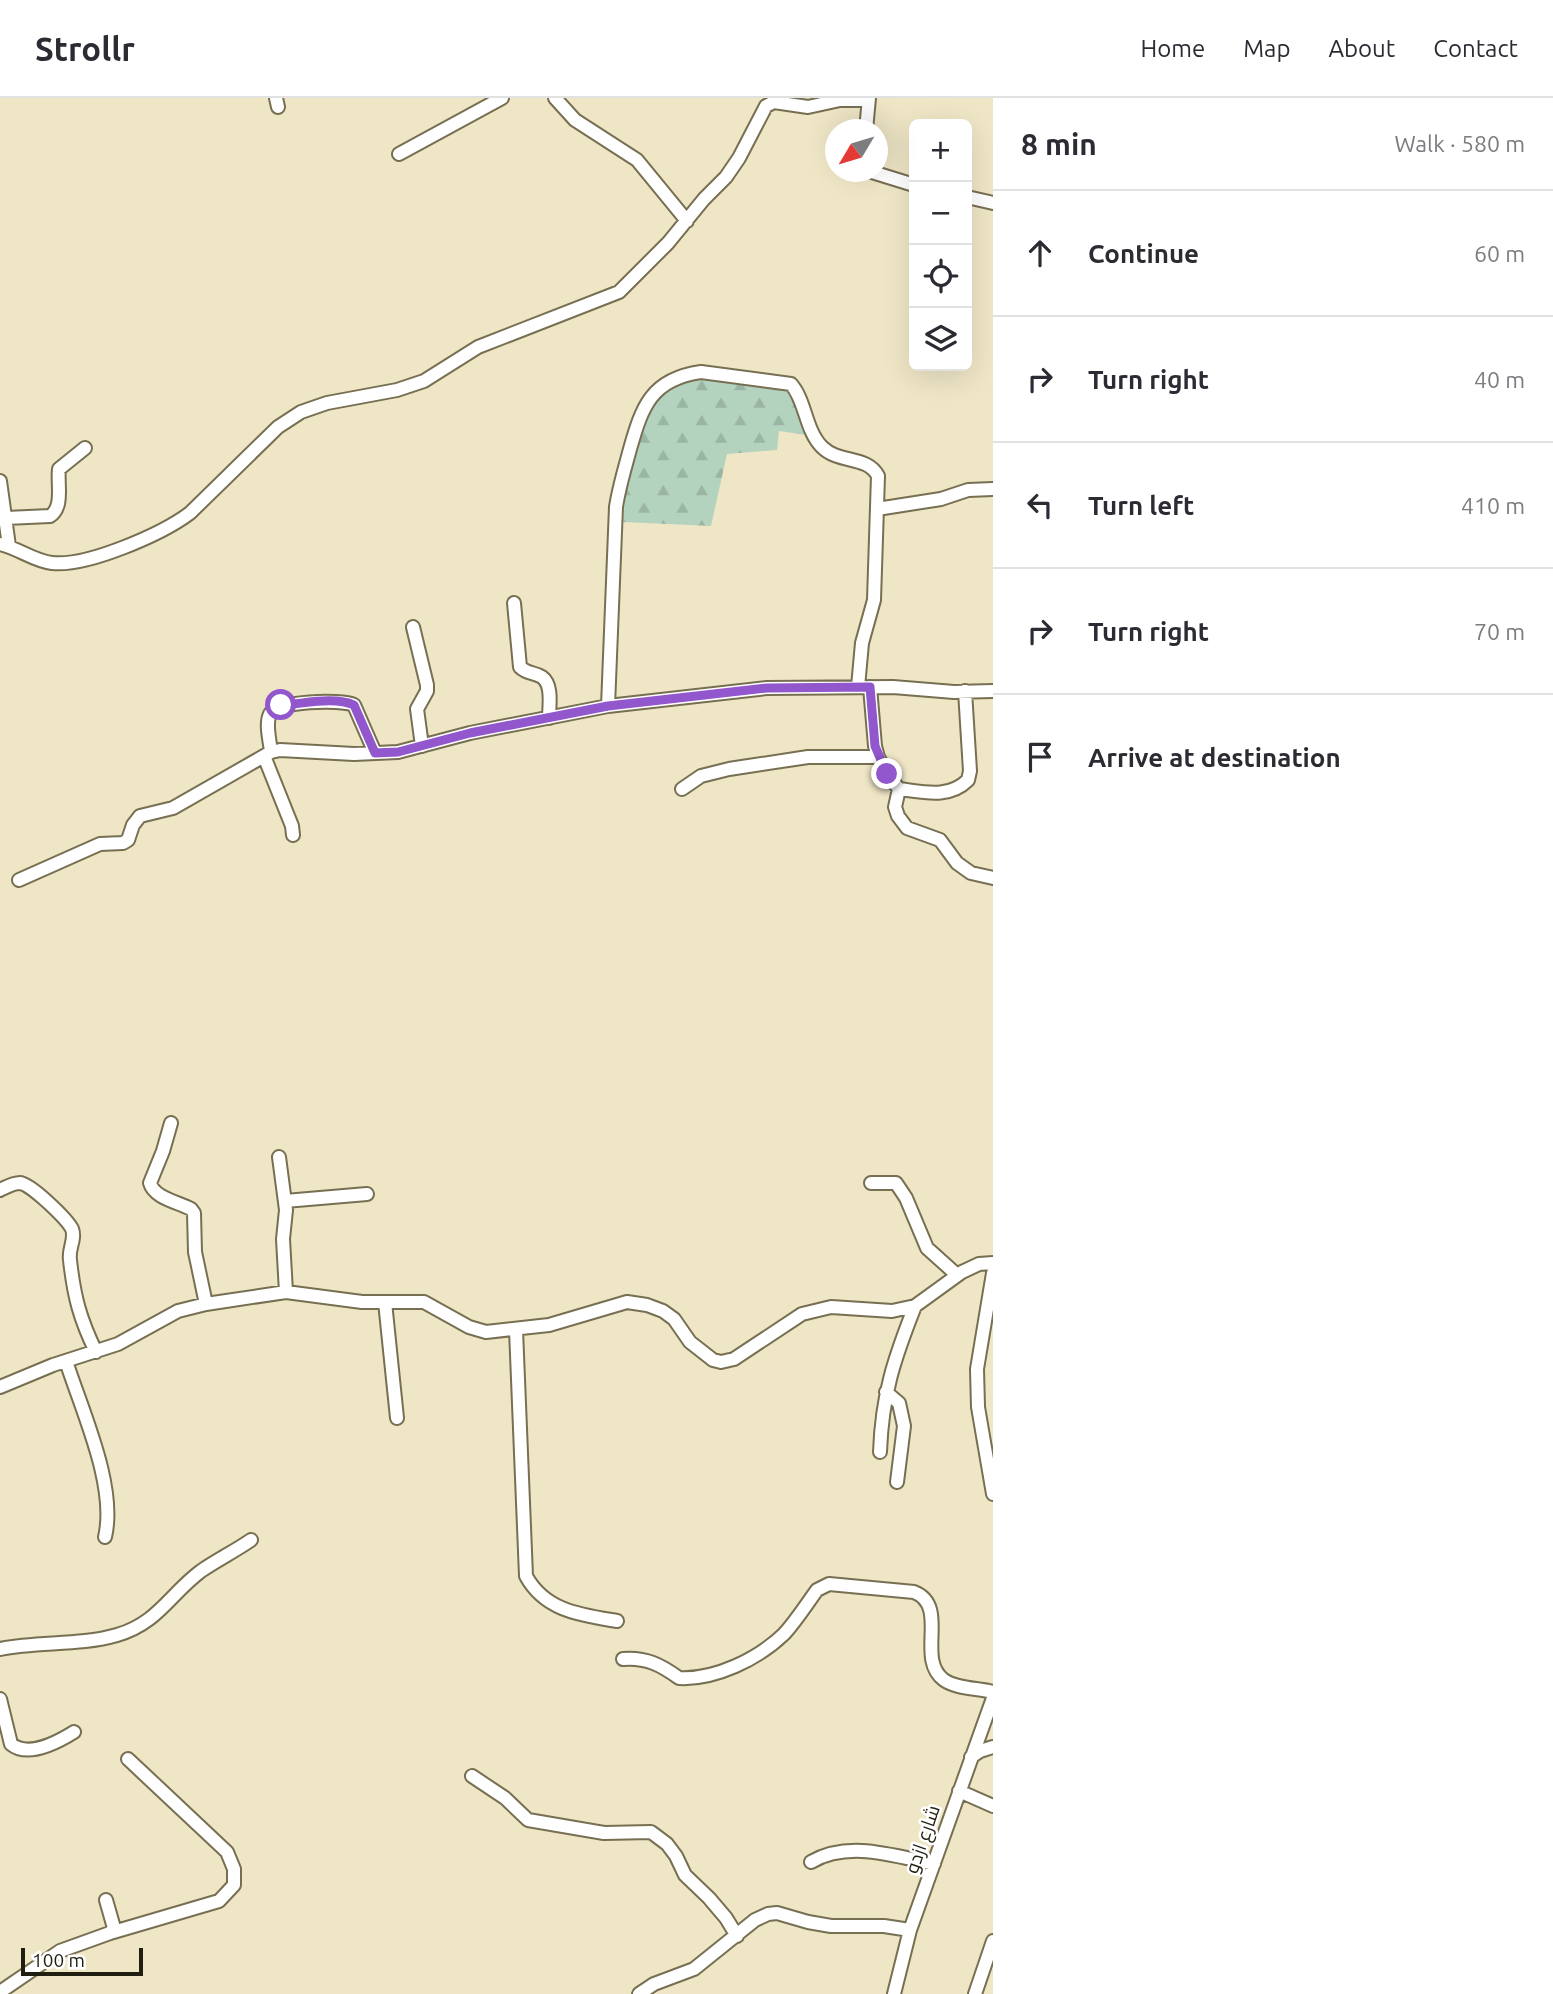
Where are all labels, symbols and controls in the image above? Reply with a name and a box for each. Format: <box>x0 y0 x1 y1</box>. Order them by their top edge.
text: Strollr <box>35 30 135 67</box>
text: Home <box>1140 35 1205 62</box>
text: Map <box>1243 35 1290 62</box>
text: About <box>1328 35 1395 62</box>
text: Contact <box>1433 35 1518 62</box>
north arrow <box>825 119 888 182</box>
map controls <box>909 119 972 371</box>
button: + <box>909 119 972 182</box>
text: 8 min <box>1021 127 1097 161</box>
text: Walk · 580 m <box>1394 131 1525 156</box>
button: − <box>909 182 972 245</box>
icon: ahead <box>1021 234 1059 272</box>
text: Continue <box>1088 239 1199 268</box>
text: 60 m <box>1474 241 1525 266</box>
button: locate <box>909 245 972 308</box>
button: layers <box>909 308 972 371</box>
icon: right <box>1021 360 1059 398</box>
text: Turn right <box>1088 365 1209 394</box>
text: 40 m <box>1474 367 1525 392</box>
icon: left <box>1021 486 1059 524</box>
text: Turn left <box>1088 491 1194 520</box>
text: 410 m <box>1461 493 1525 518</box>
icon: right <box>1021 612 1059 650</box>
text: Turn right <box>1088 617 1209 646</box>
text: 70 m <box>1474 619 1525 644</box>
route start <box>265 689 296 720</box>
icon: arrive <box>1021 738 1059 776</box>
text: Arrive at destination <box>1088 743 1341 772</box>
route end <box>871 758 902 789</box>
street label: شارع ازدو <box>900 1802 947 1877</box>
scale bar <box>21 1945 144 1977</box>
text: 100 m <box>32 1949 85 1971</box>

